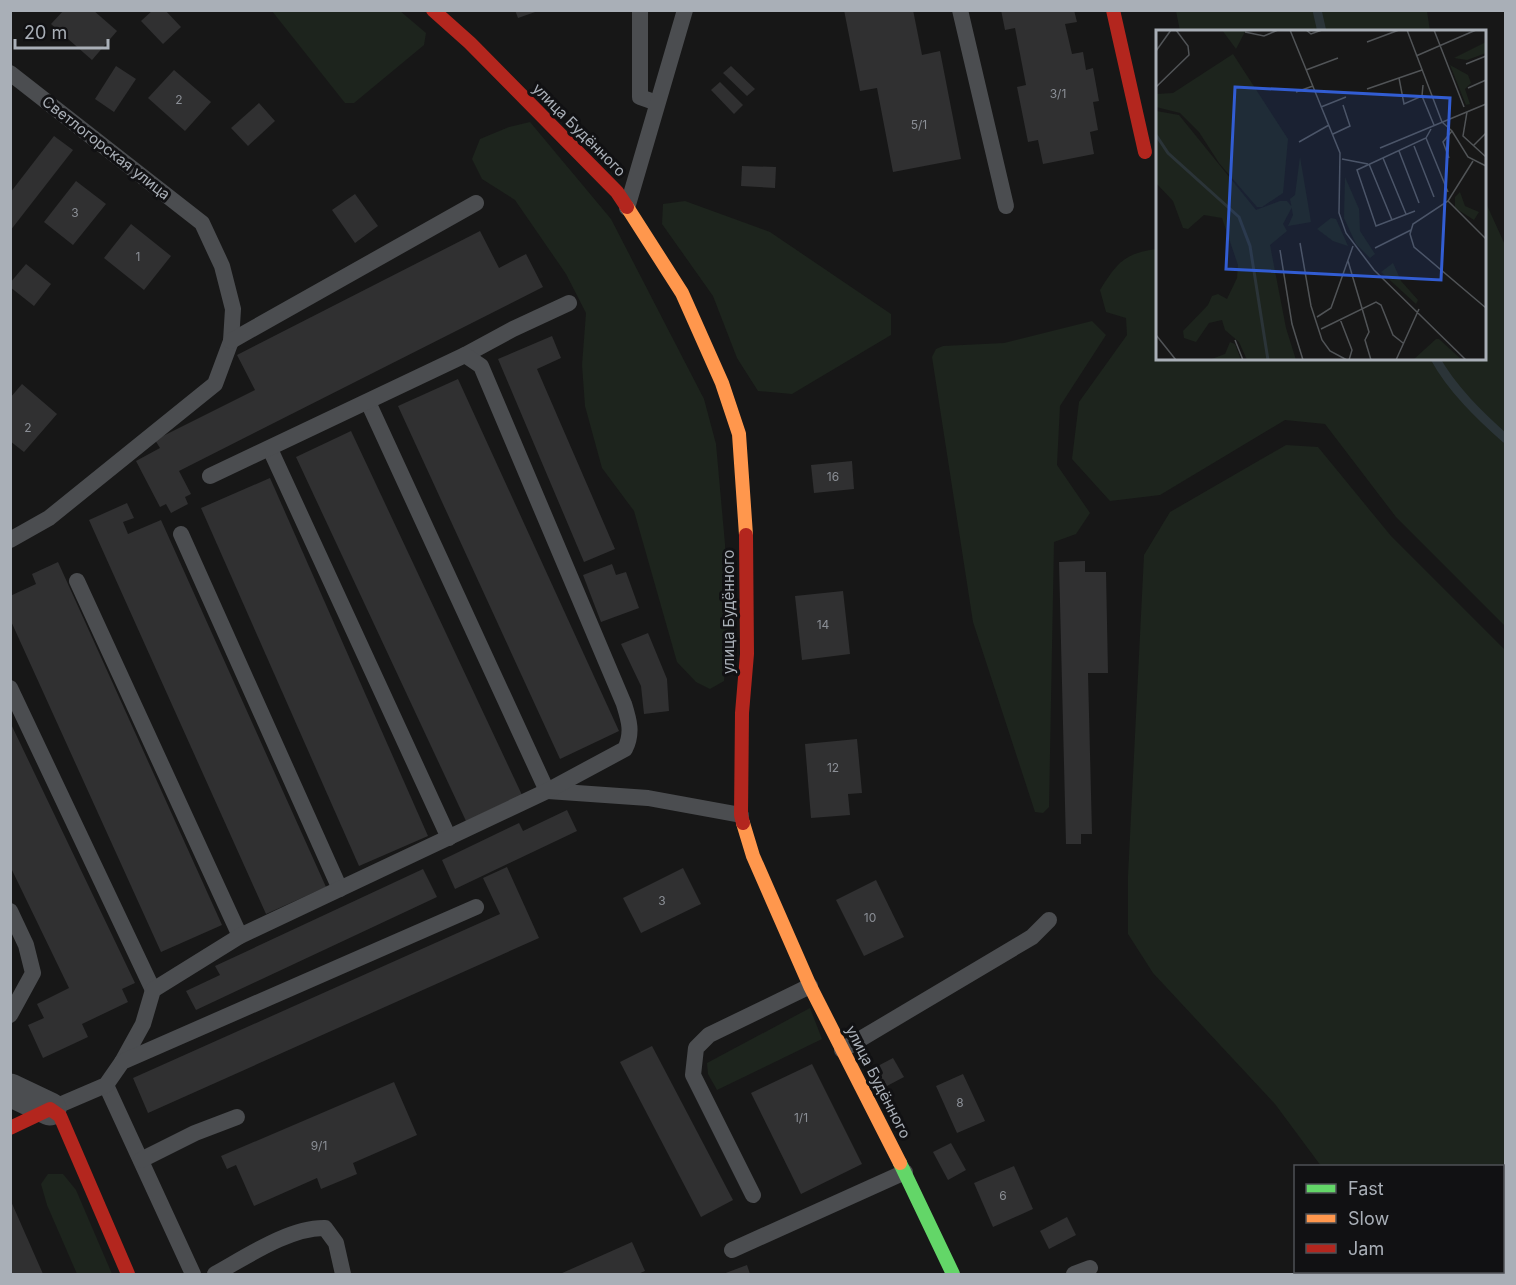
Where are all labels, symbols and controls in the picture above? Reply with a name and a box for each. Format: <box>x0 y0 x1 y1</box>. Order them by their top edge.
scale bar <box>15 12 108 50</box>
text: 20 m <box>24 22 67 43</box>
inset map <box>1156 30 1486 360</box>
street label: улица Будённого <box>529 79 630 180</box>
house number: 3/1 <box>1050 86 1066 101</box>
street label: Светлогорская улица <box>38 92 174 204</box>
house number: 2 <box>175 92 183 107</box>
house number: 5/1 <box>911 117 927 132</box>
house number: 3 <box>71 205 79 220</box>
house number: 1 <box>136 249 140 264</box>
house number: 2 <box>24 420 32 435</box>
house number: 16 <box>827 469 839 484</box>
street label: улица Будённого <box>719 550 738 674</box>
house number: 14 <box>817 617 830 632</box>
house number: 12 <box>827 760 839 775</box>
house number: 3 <box>658 893 666 908</box>
house number: 10 <box>864 910 876 925</box>
street label: улица Будённого <box>842 1022 915 1142</box>
house number: 8 <box>956 1095 964 1110</box>
house number: 1/1 <box>794 1110 808 1125</box>
house number: 9/1 <box>311 1138 327 1153</box>
legend <box>1294 1165 1504 1273</box>
text: Fast <box>1348 1178 1384 1199</box>
house number: 6 <box>999 1188 1007 1203</box>
text: Slow <box>1348 1208 1389 1229</box>
text: Jam <box>1348 1238 1384 1259</box>

